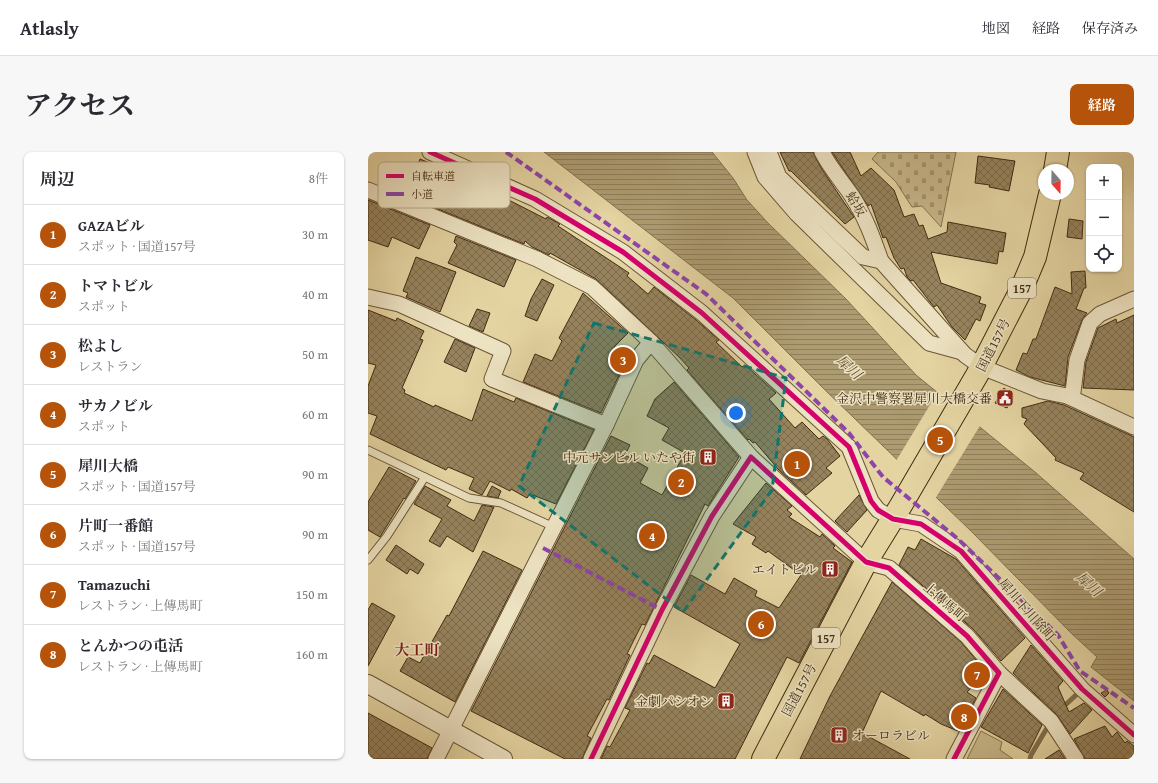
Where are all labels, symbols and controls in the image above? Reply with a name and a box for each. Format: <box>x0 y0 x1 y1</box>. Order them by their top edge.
text: Atlasly <box>20 14 79 42</box>
text: 地図 <box>982 18 1010 38</box>
text: 経路 <box>1032 18 1060 38</box>
text: 保存済み <box>1082 18 1138 38</box>
text: アクセス <box>24 84 135 125</box>
button: 経路 <box>1070 84 1134 125</box>
legend <box>378 162 510 208</box>
north arrow <box>1038 164 1074 200</box>
map controls <box>1086 164 1122 272</box>
button: + <box>1086 164 1122 200</box>
text: 周辺 <box>40 166 74 191</box>
text: 自転車道 <box>411 168 455 184</box>
text: 8件 <box>309 169 328 188</box>
text: 小道 <box>411 186 433 202</box>
street label: 蛤坂 <box>841 188 871 220</box>
button: − <box>1086 200 1122 236</box>
text: GAZAビル <box>78 215 145 236</box>
text: 1 <box>50 225 56 244</box>
text: 30 m <box>302 225 328 244</box>
button: locate <box>1086 236 1122 272</box>
text: スポット · 国道157号 <box>78 237 196 256</box>
text: トマトビル <box>78 275 153 296</box>
road number: 157 <box>1008 278 1036 298</box>
text: 2 <box>50 285 56 304</box>
text: 40 m <box>302 285 328 304</box>
text: スポット <box>78 297 130 316</box>
street label: 国道157号 <box>971 315 1015 375</box>
text: 松よし <box>78 335 123 356</box>
text: 3 <box>50 345 56 364</box>
text: 50 m <box>302 345 328 364</box>
pin: 3 <box>610 345 636 375</box>
water label: 犀川 <box>832 350 868 385</box>
text: レストラン <box>78 357 143 376</box>
public building icon: 金沢中警察署犀川大橋交番 <box>995 388 1015 408</box>
place label: 金沢中警察署犀川大橋交番 <box>836 389 992 408</box>
text: サカノビル <box>78 395 153 416</box>
your location <box>726 403 746 423</box>
text: 4 <box>50 405 56 424</box>
text: 60 m <box>302 405 328 424</box>
text: スポット <box>78 417 130 436</box>
pin: 5 <box>927 425 953 455</box>
building icon: 中元サンビル いたや街 <box>698 447 718 467</box>
place label: 中元サンビル いたや街 <box>563 448 695 467</box>
pin: 1 <box>784 449 810 479</box>
text: 犀川大橋 <box>78 455 138 476</box>
text: 5 <box>50 465 56 484</box>
text: 90 m <box>302 465 328 484</box>
pin: 2 <box>668 467 694 497</box>
text: スポット · 国道157号 <box>78 477 196 496</box>
text: 片町一番館 <box>78 515 153 536</box>
pin: 4 <box>639 521 665 551</box>
text: 6 <box>50 525 56 544</box>
text: 90 m <box>302 525 328 544</box>
text: スポット · 国道157号 <box>78 537 196 556</box>
building icon: エイトビル <box>820 559 840 579</box>
place label: エイトビル <box>752 560 817 579</box>
water label: 犀川 <box>1072 567 1108 602</box>
text: Tamazuchi <box>78 574 150 595</box>
street label: 犀川下川除町 <box>994 574 1060 646</box>
street label: 上傳馬町 <box>919 578 971 626</box>
text: 7 <box>50 585 56 604</box>
text: 150 m <box>296 585 328 604</box>
text: レストラン · 上傳馬町 <box>78 596 203 615</box>
pin: 6 <box>748 609 774 639</box>
road number: 157 <box>812 628 840 648</box>
text: とんかつの屯活 <box>78 635 183 656</box>
district label: 大工町 <box>394 639 440 660</box>
text: 8 <box>50 645 56 664</box>
text: 160 m <box>296 645 328 664</box>
text: レストラン · 上傳馬町 <box>78 657 203 676</box>
street label: 国道157号 <box>777 660 821 720</box>
pin: 7 <box>964 660 990 690</box>
building icon: 金劇パシオン <box>716 691 736 711</box>
place label: 金劇パシオン <box>635 692 713 711</box>
pin: 8 <box>951 702 977 732</box>
building icon: オーロラビル <box>829 725 849 745</box>
place label: オーロラビル <box>852 726 930 745</box>

